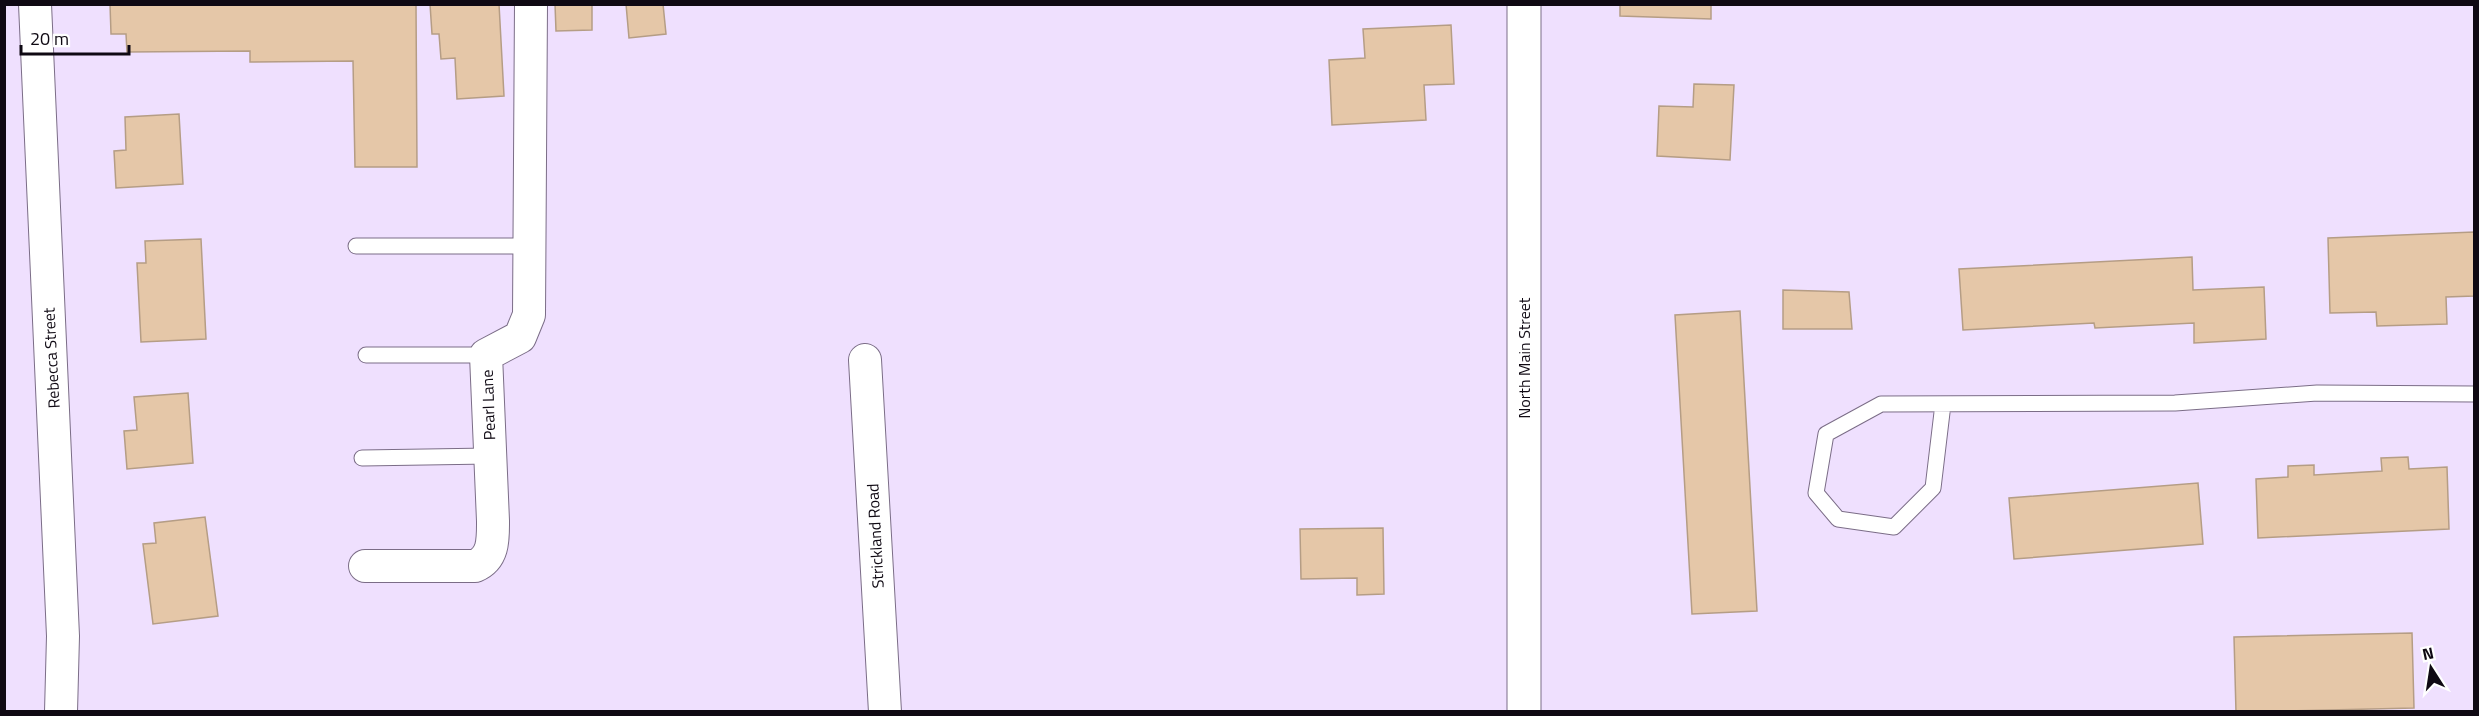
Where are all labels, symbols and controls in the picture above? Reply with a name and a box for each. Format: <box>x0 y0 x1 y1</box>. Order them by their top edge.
scale bar <box>21 18 129 56</box>
text: 20 m <box>30 25 69 52</box>
street label: North Main Street <box>1512 297 1536 418</box>
street label: Rebecca Street <box>36 307 66 409</box>
street label: Pearl Lane <box>475 369 501 441</box>
street label: Strickland Road <box>860 483 890 589</box>
north arrow <box>2401 638 2461 698</box>
text: N <box>2420 640 2436 666</box>

